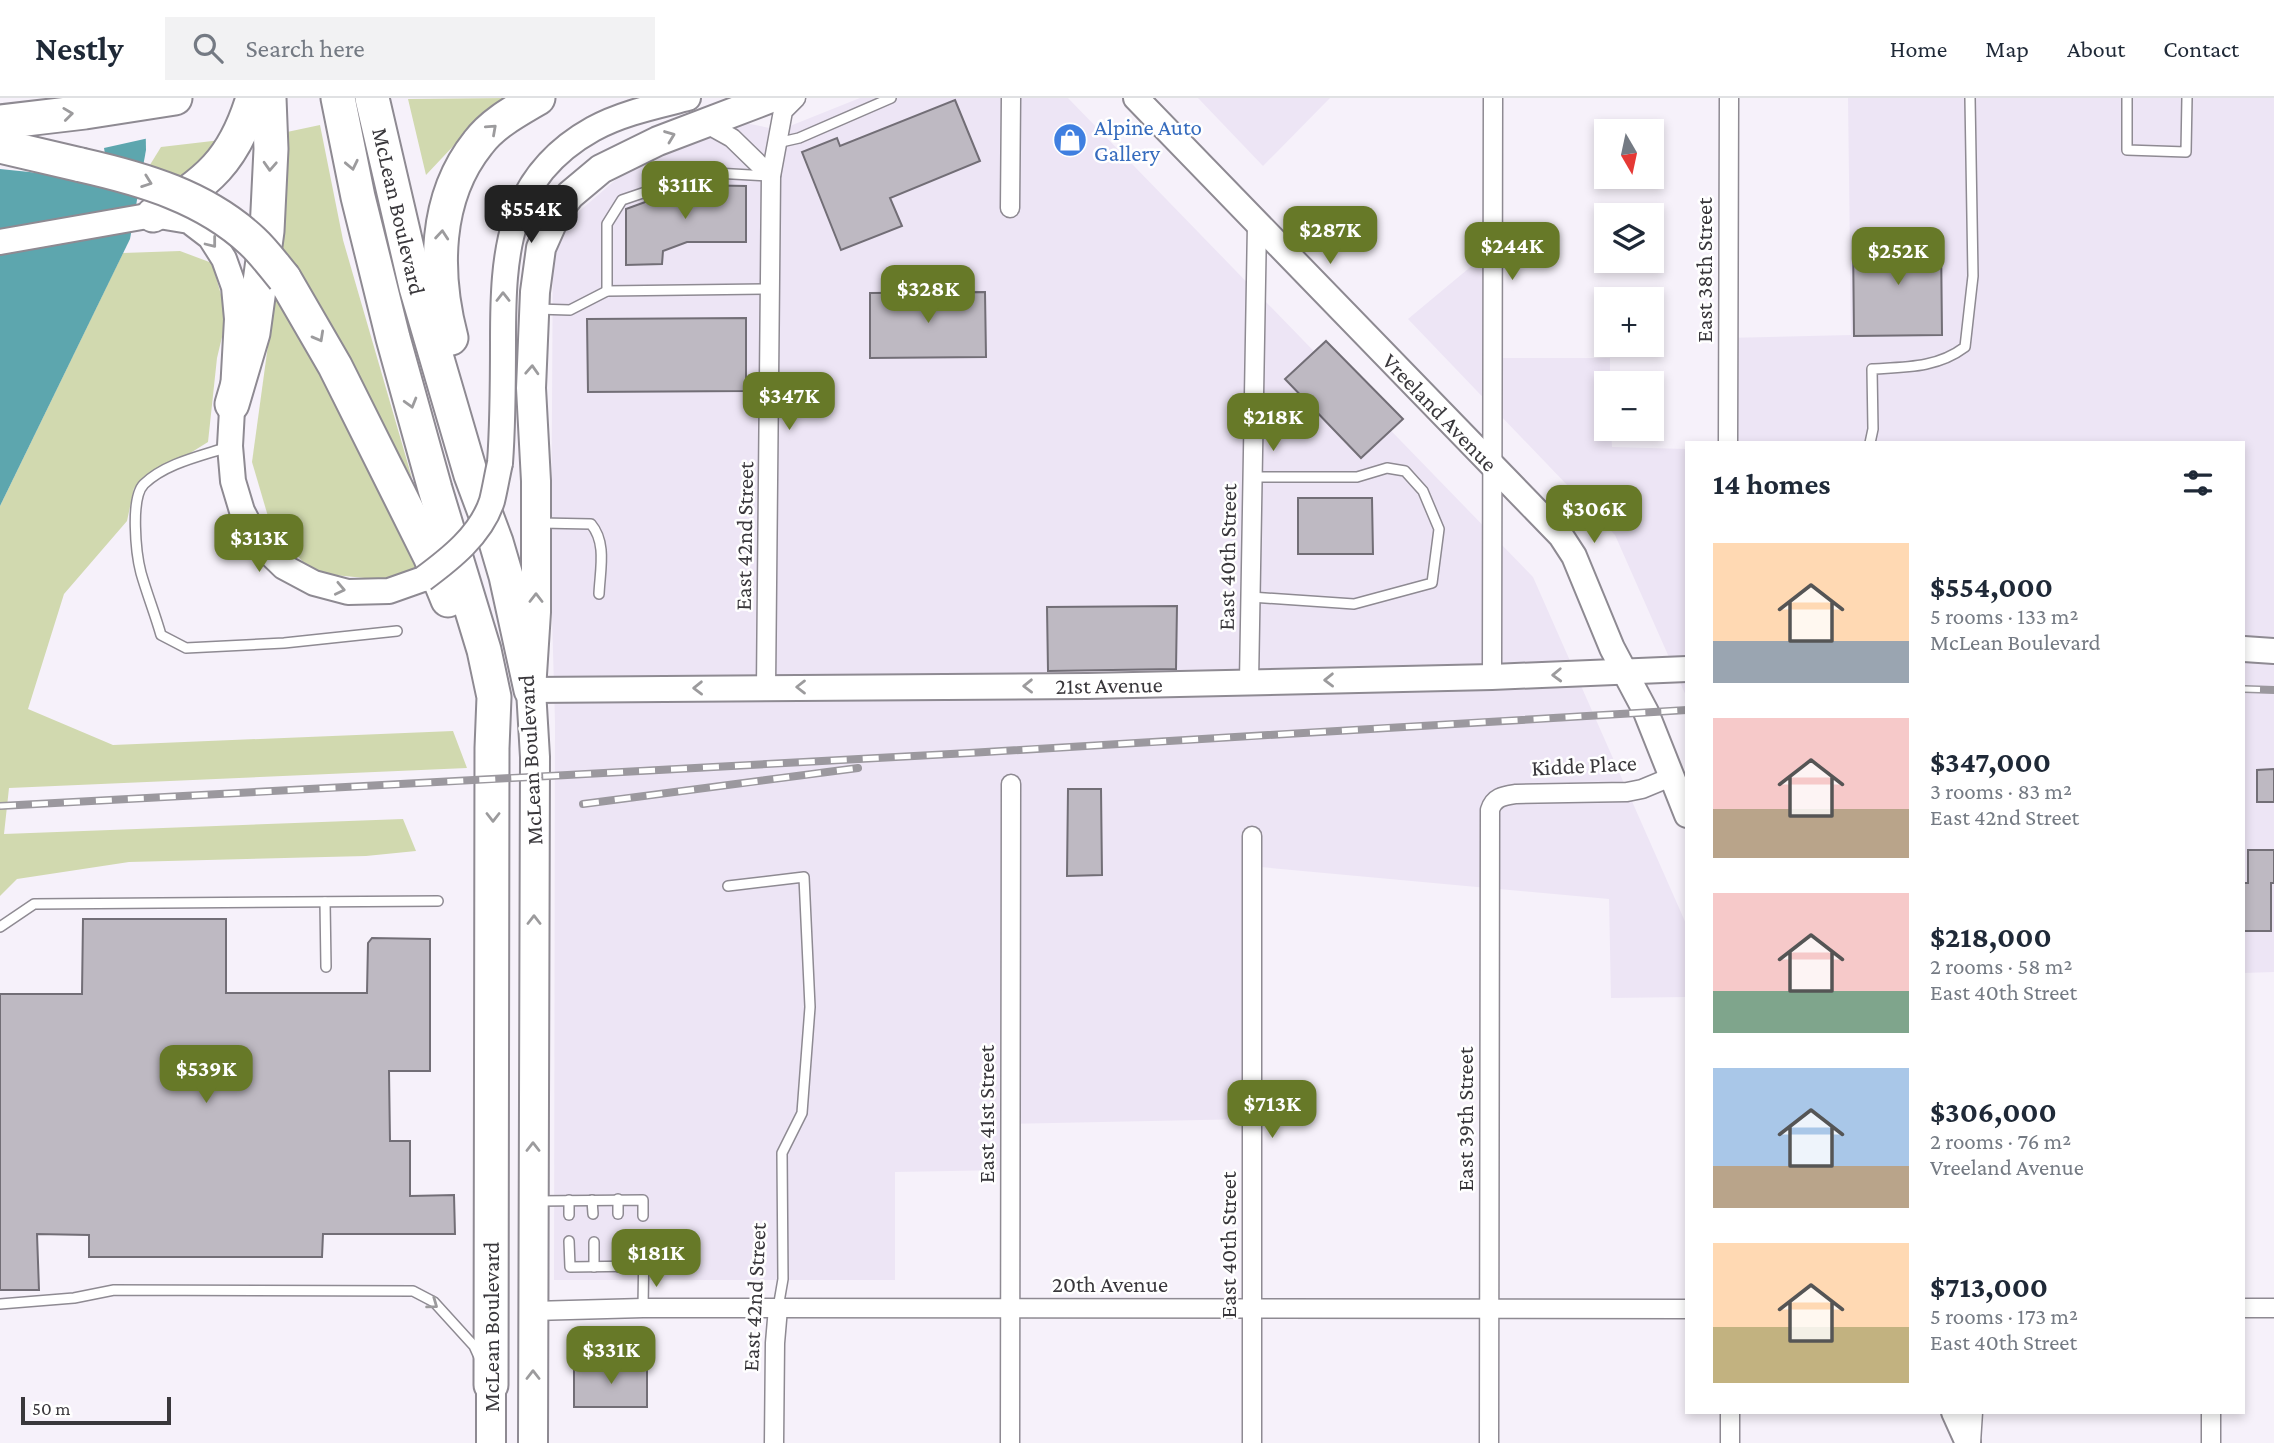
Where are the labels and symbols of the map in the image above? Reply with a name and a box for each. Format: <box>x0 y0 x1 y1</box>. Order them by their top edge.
one-way arrow <box>62 107 74 122</box>
place label: Alpine Auto Gallery <box>1094 114 1202 166</box>
north arrow <box>1594 119 1664 189</box>
shop icon: Alpine Auto Gallery <box>1051 121 1089 159</box>
street label: McLean Boulevard <box>367 125 431 297</box>
one-way arrow <box>484 125 497 137</box>
one-way arrow <box>664 130 676 144</box>
one-way arrow <box>343 159 358 171</box>
one-way arrow <box>263 161 278 172</box>
pin: $311K <box>636 162 734 221</box>
one-way arrow <box>141 174 153 188</box>
pin: $554K <box>482 186 580 245</box>
street label: East 38th Street <box>1691 197 1717 343</box>
pin: $287K <box>1281 206 1379 266</box>
pin: $244K <box>1463 222 1561 282</box>
pin: $252K <box>1849 228 1947 287</box>
one-way arrow <box>434 229 449 240</box>
one-way arrow <box>204 235 216 247</box>
pin: $328K <box>879 266 977 325</box>
one-way arrow <box>495 291 511 302</box>
one-way arrow <box>311 330 324 342</box>
street label: Vreeland Avenue <box>1377 348 1503 476</box>
one-way arrow <box>524 365 539 376</box>
pin: $347K <box>740 372 838 432</box>
pin: $218K <box>1224 394 1322 453</box>
one-way arrow <box>403 397 418 409</box>
street label: East 42nd Street <box>730 461 758 611</box>
street label: East 40th Street <box>1213 483 1241 631</box>
pin: $306K <box>1545 486 1643 545</box>
pin: $313K <box>210 514 308 574</box>
one-way arrow <box>334 581 346 595</box>
one-way arrow <box>528 592 544 602</box>
one-way arrow <box>1551 667 1562 682</box>
street label: 21st Avenue <box>1055 671 1163 699</box>
one-way arrow <box>1323 672 1334 688</box>
street label: McLean Boulevard <box>513 674 547 846</box>
one-way arrow <box>1023 678 1033 694</box>
one-way arrow <box>795 679 806 695</box>
one-way arrow <box>692 680 703 696</box>
street label: Kidde Place <box>1531 749 1637 781</box>
one-way arrow <box>485 812 501 822</box>
one-way arrow <box>526 914 542 925</box>
street label: East 41st Street <box>973 1044 999 1183</box>
pin: $539K <box>157 1046 255 1105</box>
street label: East 39th Street <box>1452 1046 1478 1191</box>
pin: $713K <box>1223 1080 1321 1140</box>
one-way arrow <box>525 1142 541 1152</box>
street label: East 40th Street <box>1215 1171 1241 1319</box>
street label: East 42nd Street <box>737 1221 771 1372</box>
pin: $181K <box>607 1230 705 1289</box>
street label: McLean Boulevard <box>478 1242 504 1412</box>
street label: 20th Avenue <box>1052 1271 1168 1297</box>
one-way arrow <box>426 1295 438 1308</box>
pin: $331K <box>562 1326 660 1386</box>
one-way arrow <box>525 1369 541 1380</box>
scale bar <box>21 1394 172 1426</box>

